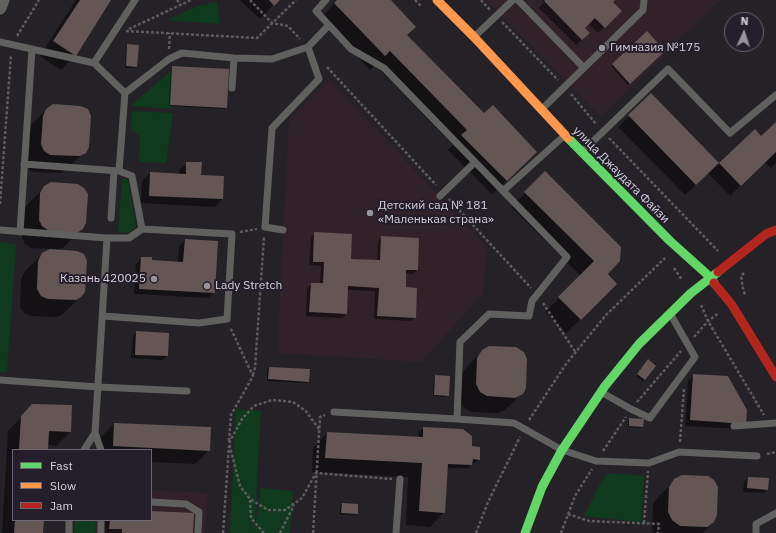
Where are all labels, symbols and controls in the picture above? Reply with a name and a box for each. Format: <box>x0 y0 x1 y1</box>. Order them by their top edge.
north arrow <box>724 12 764 52</box>
text: N <box>740 14 749 28</box>
place label: Гимназия №175 <box>610 41 700 55</box>
marker: Гимназия №175 <box>597 43 607 53</box>
street label: улица Джаудата Файзи <box>570 124 672 226</box>
place label: Детский сад № 181 «Маленькая страна» <box>378 199 494 227</box>
marker: Детский сад № 181 «Маленькая страна» <box>365 208 375 218</box>
place label: Казань 420025 <box>60 272 146 286</box>
marker: Казань 420025 <box>149 274 159 284</box>
place label: Lady Stretch <box>215 279 282 293</box>
marker: Lady Stretch <box>202 281 212 291</box>
legend <box>12 449 152 521</box>
text: Fast <box>50 458 73 473</box>
text: Slow <box>50 478 76 493</box>
text: Jam <box>50 498 73 513</box>

